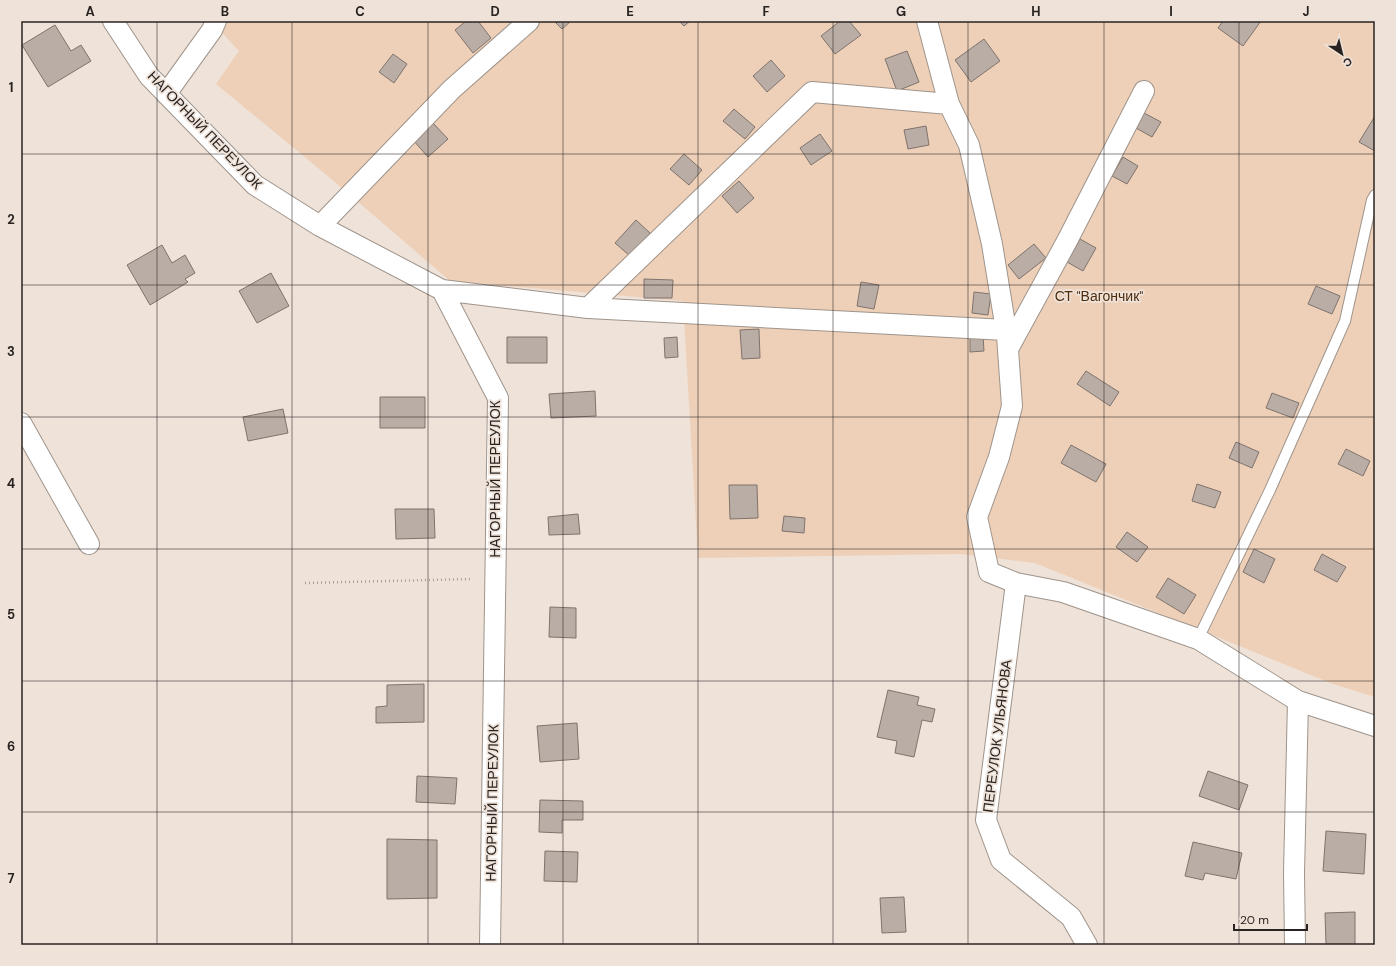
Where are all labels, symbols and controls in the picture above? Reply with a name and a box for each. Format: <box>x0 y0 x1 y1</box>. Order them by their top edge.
text: A <box>85 3 95 20</box>
text: B <box>221 3 229 20</box>
text: C <box>355 3 365 20</box>
text: D <box>490 3 500 20</box>
text: E <box>626 3 634 20</box>
text: F <box>762 3 770 20</box>
text: G <box>896 3 906 20</box>
text: H <box>1031 3 1041 20</box>
text: I <box>1169 3 1173 20</box>
text: J <box>1302 3 1310 20</box>
north arrow <box>1322 34 1362 74</box>
text: С <box>1340 54 1355 70</box>
street label: НАГОРНЫЙ ПЕРЕУЛОК <box>144 67 267 194</box>
text: 1 <box>9 79 13 96</box>
text: 2 <box>7 211 15 228</box>
park label: СТ "Вагончик" <box>1055 287 1143 305</box>
text: 3 <box>7 343 15 360</box>
street label: НАГОРНЫЙ ПЕРЕУЛОК <box>486 399 504 558</box>
text: 4 <box>7 475 15 492</box>
text: 5 <box>7 606 15 623</box>
street label: ПЕРЕУЛОК УЛЬЯНОВА <box>979 658 1015 814</box>
street label: НАГОРНЫЙ ПЕРЕУЛОК <box>482 723 502 882</box>
text: 6 <box>7 738 15 755</box>
text: 7 <box>8 870 15 887</box>
scale bar <box>1234 906 1307 932</box>
text: 20 m <box>1240 912 1269 928</box>

